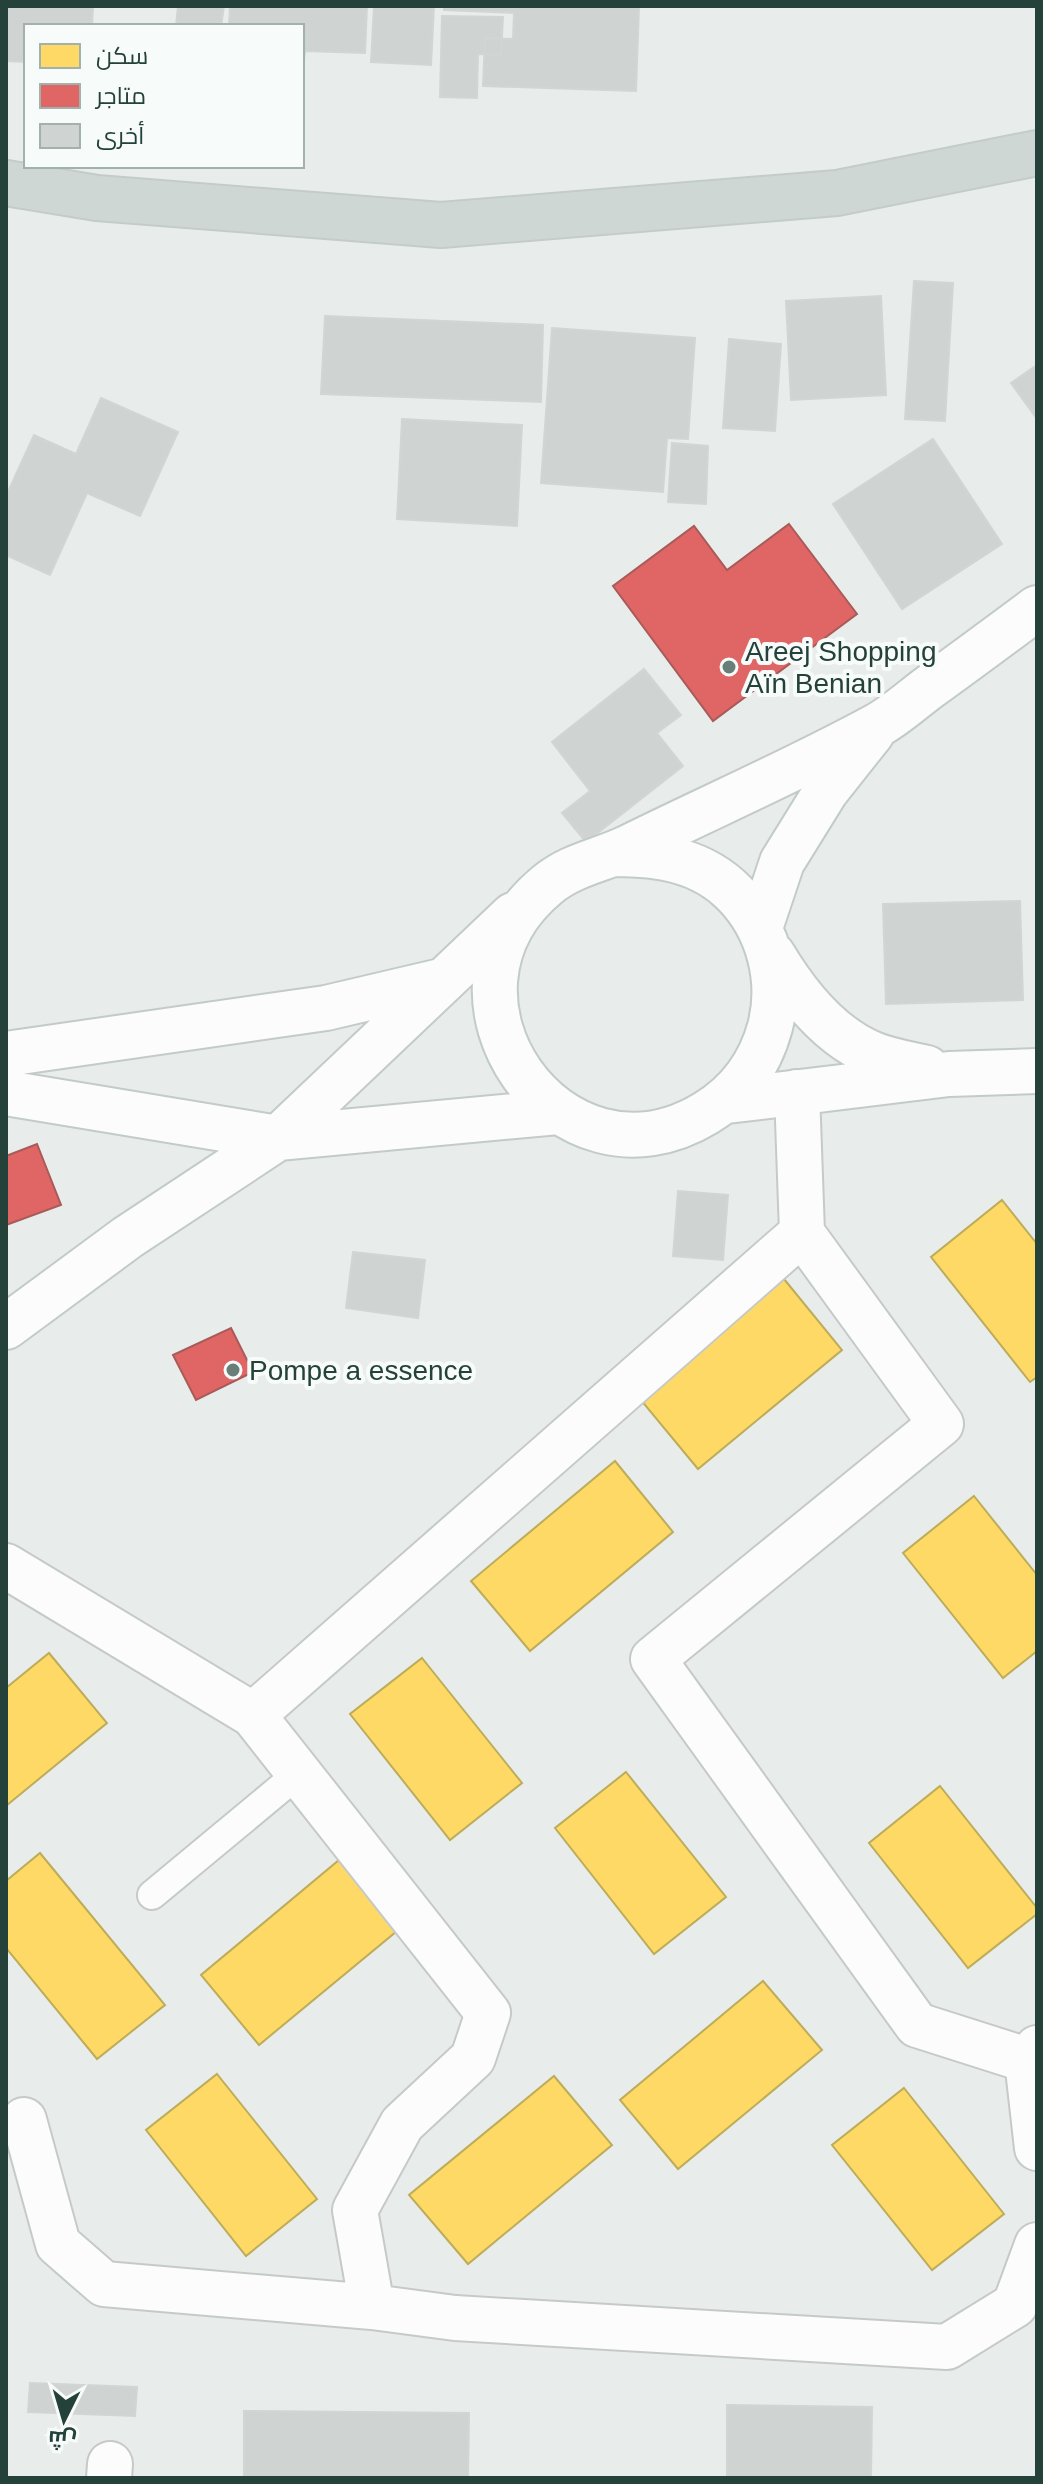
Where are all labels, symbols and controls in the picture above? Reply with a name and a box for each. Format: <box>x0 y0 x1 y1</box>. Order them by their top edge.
legend <box>24 24 304 168</box>
text: سكن <box>96 42 148 70</box>
text: متاجر <box>94 82 146 109</box>
text: أخرى <box>96 120 144 150</box>
place label: Areej Shopping Aïn Benian <box>745 636 936 699</box>
marker: Areej Shopping Aïn Benian <box>720 658 738 676</box>
place label: Pompe a essence <box>249 1355 473 1386</box>
marker: Pompe a essence <box>224 1361 242 1379</box>
north arrow <box>24 2380 104 2460</box>
text: ش <box>47 2425 78 2453</box>

